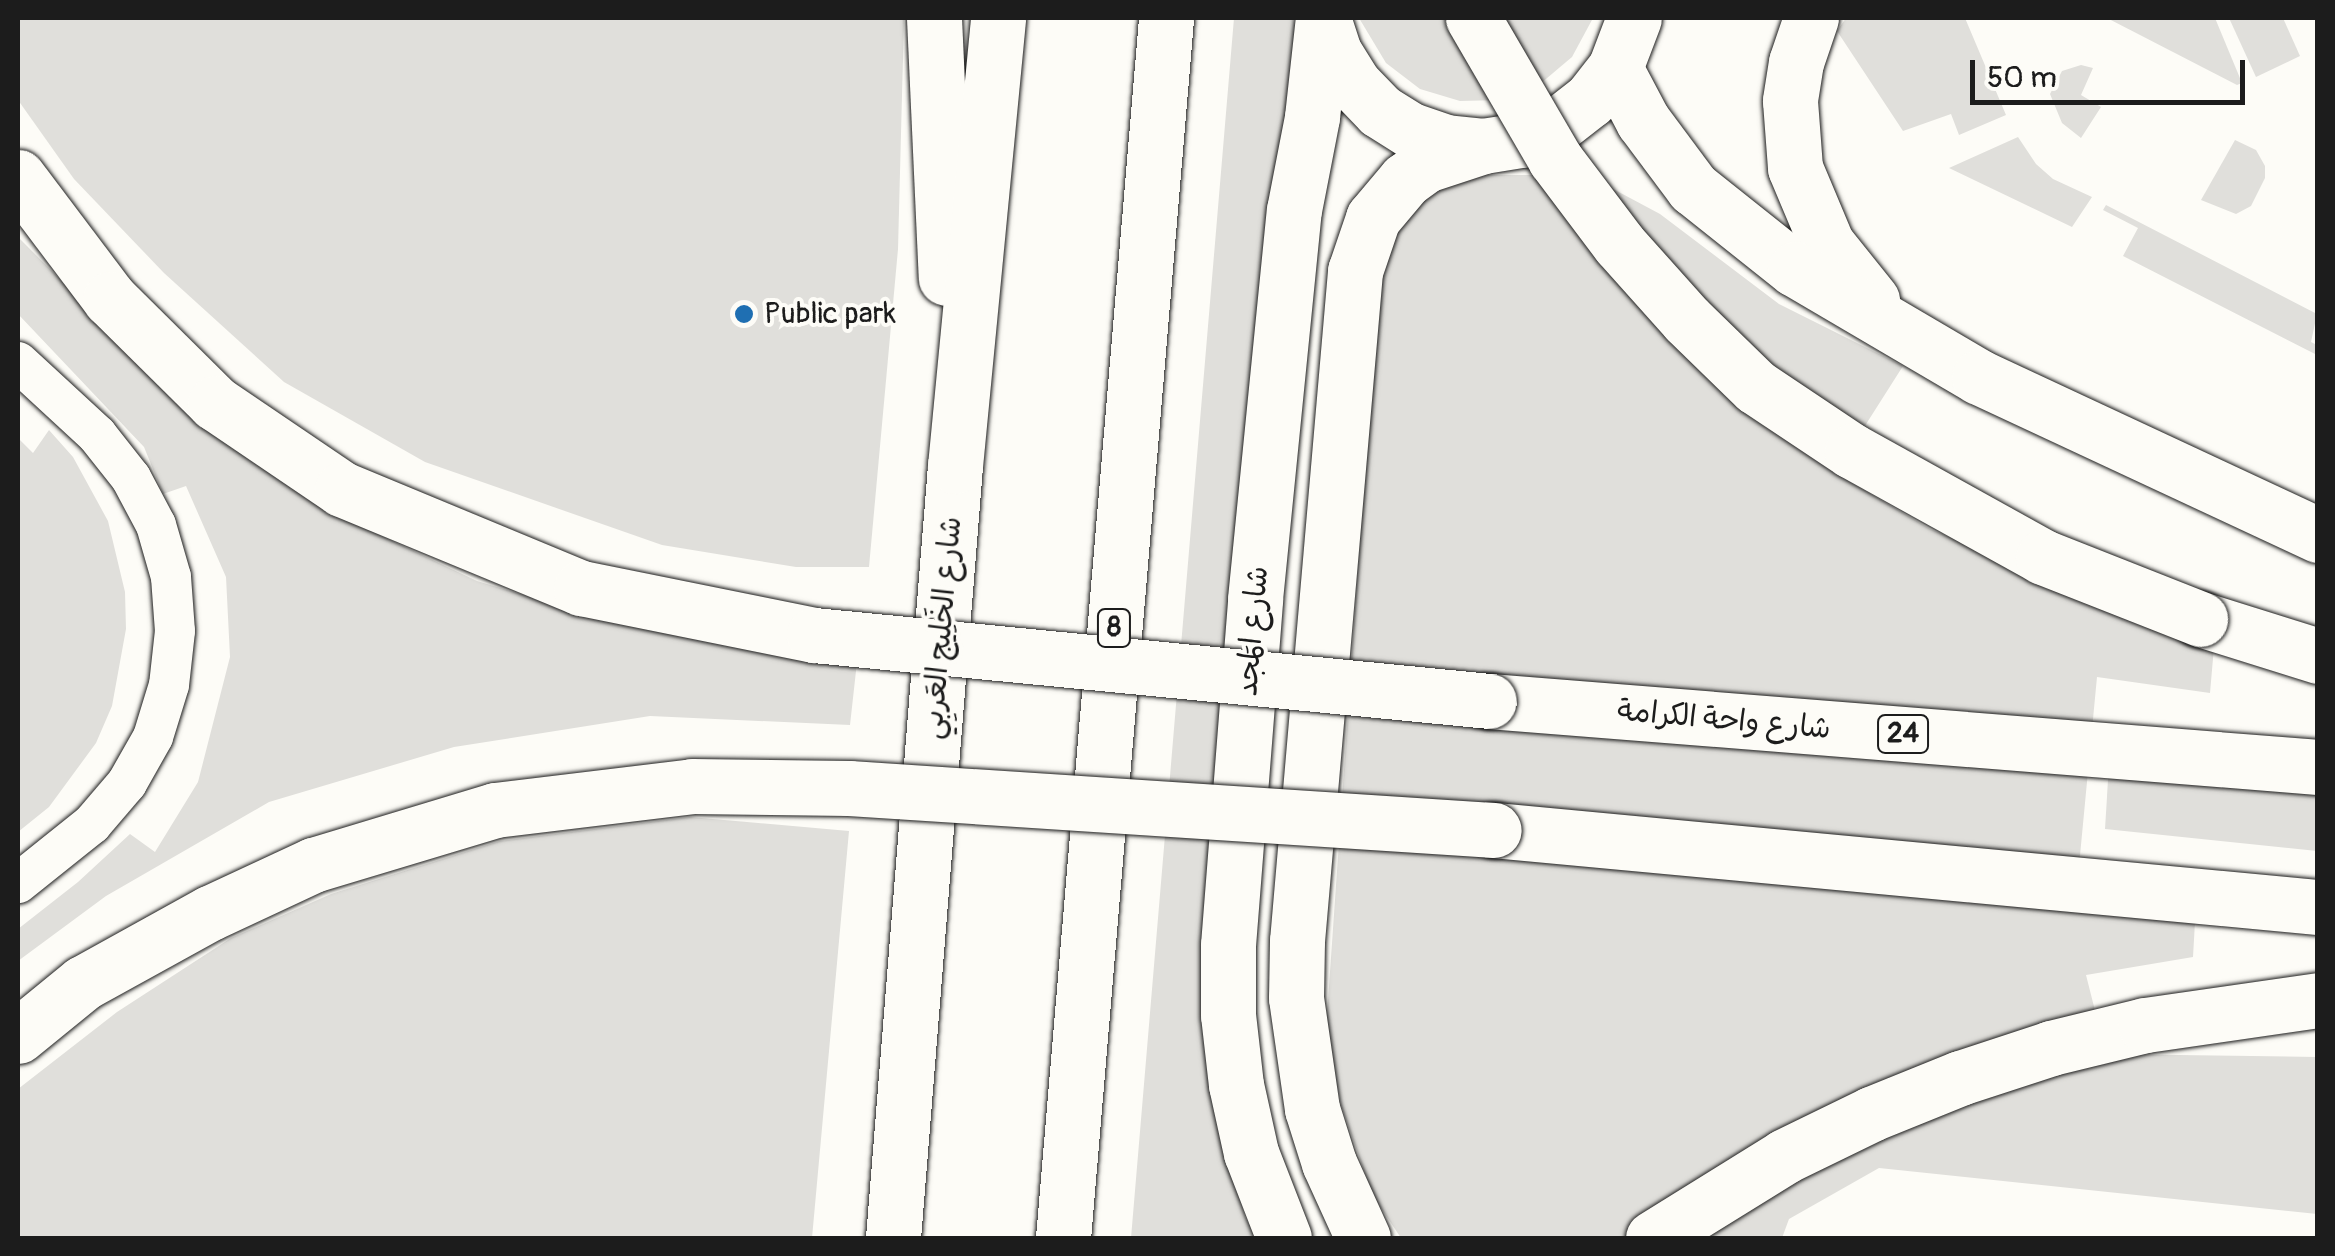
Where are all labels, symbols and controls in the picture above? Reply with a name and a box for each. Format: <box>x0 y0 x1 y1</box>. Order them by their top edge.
scale bar <box>1975 40 2250 102</box>
text: 50 m <box>1987 59 2057 96</box>
place label: Public park <box>764 296 896 332</box>
marker: Public park <box>733 303 755 325</box>
street label: شارع الخَلِيج العَربِي <box>914 515 970 741</box>
street label: شارع المَجد <box>1229 565 1277 697</box>
road number: 8 <box>1096 605 1132 651</box>
street label: شارع واحة الكرامة <box>1616 693 1832 747</box>
road number: 24 <box>1876 711 1930 757</box>

